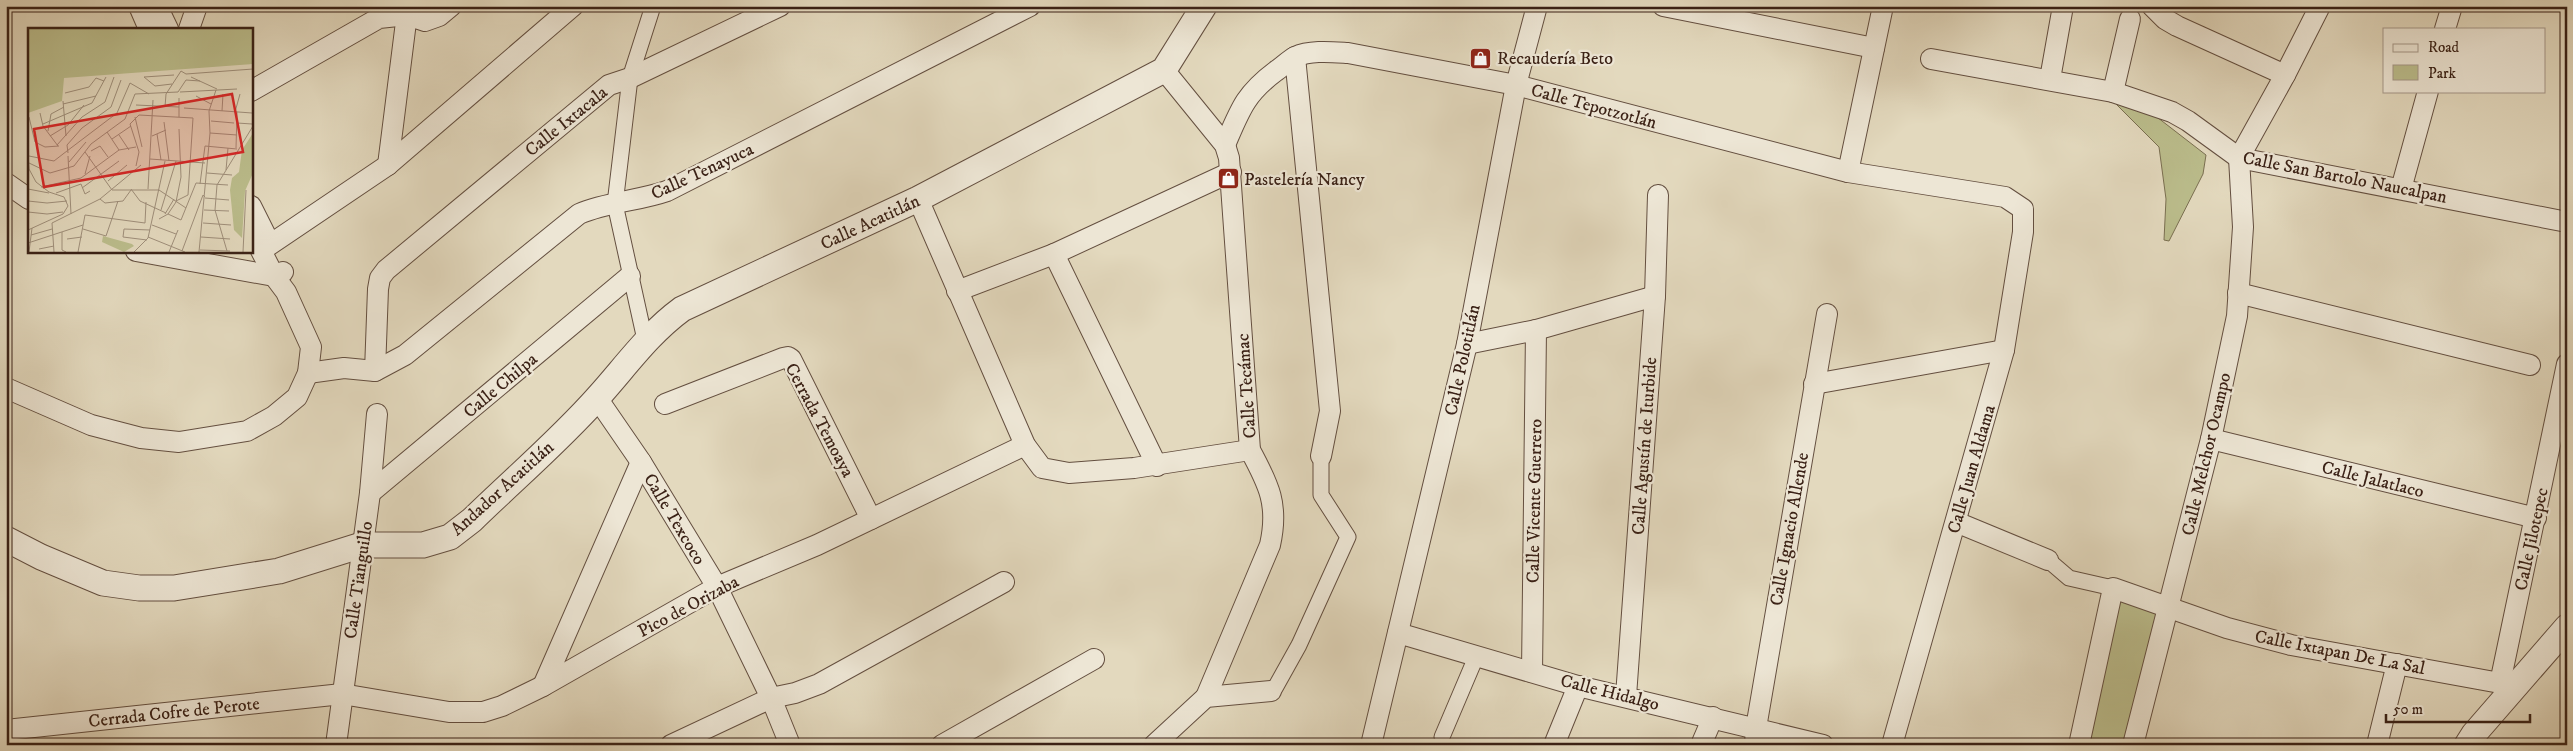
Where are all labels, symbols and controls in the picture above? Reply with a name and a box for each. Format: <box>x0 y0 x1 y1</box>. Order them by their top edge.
inset map <box>28 28 252 252</box>
legend <box>2383 28 2546 92</box>
text: Road <box>2428 38 2460 57</box>
shop icon: Recaudería Beto <box>1469 46 1493 70</box>
place label: Recaudería Beto <box>1497 48 1613 70</box>
text: Park <box>2428 64 2457 83</box>
street label: Calle Tepotzotlán <box>1528 80 1660 134</box>
street label: Calle Ixtacala <box>521 82 613 162</box>
street label: Calle Tenayuca <box>648 138 757 205</box>
street label: Calle San Bartolo Naucalpan <box>2241 147 2449 209</box>
shop icon: Pastelería Nancy <box>1216 167 1240 191</box>
place label: Pastelería Nancy <box>1244 169 1365 191</box>
street label: Calle Acatitlán <box>817 190 924 256</box>
street label: Calle Polotitlán <box>1440 302 1486 418</box>
street label: Calle Tecámac <box>1232 332 1262 439</box>
street label: Calle Chilpa <box>459 348 542 423</box>
street label: Calle Agustín de Iturbide <box>1628 356 1662 536</box>
street label: Cerrada Temoaya <box>780 360 859 482</box>
street label: Calle Melchor Ocampo <box>2178 370 2236 538</box>
street label: Calle Juan Aldama <box>1943 402 2001 536</box>
street label: Calle Vicente Guerrero <box>1523 418 1547 583</box>
street label: Andador Acatitlán <box>447 436 559 541</box>
street label: Calle Ignacio Allende <box>1766 451 1814 608</box>
street label: Calle Jalatlaco <box>2319 457 2426 503</box>
street label: Calle Texcoco <box>638 470 710 569</box>
street label: Calle Jilotepec <box>2510 485 2554 593</box>
street label: Calle Tianguillo <box>340 520 378 640</box>
street label: Pico de Orizaba <box>634 571 743 643</box>
street label: Calle Ixtapan De La Sal <box>2253 626 2427 680</box>
street label: Calle Hidalgo <box>1558 670 1662 716</box>
scale bar <box>2386 691 2529 723</box>
street label: Cerrada Cofre de Perote <box>87 693 261 733</box>
text: 50 m <box>2393 700 2423 719</box>

